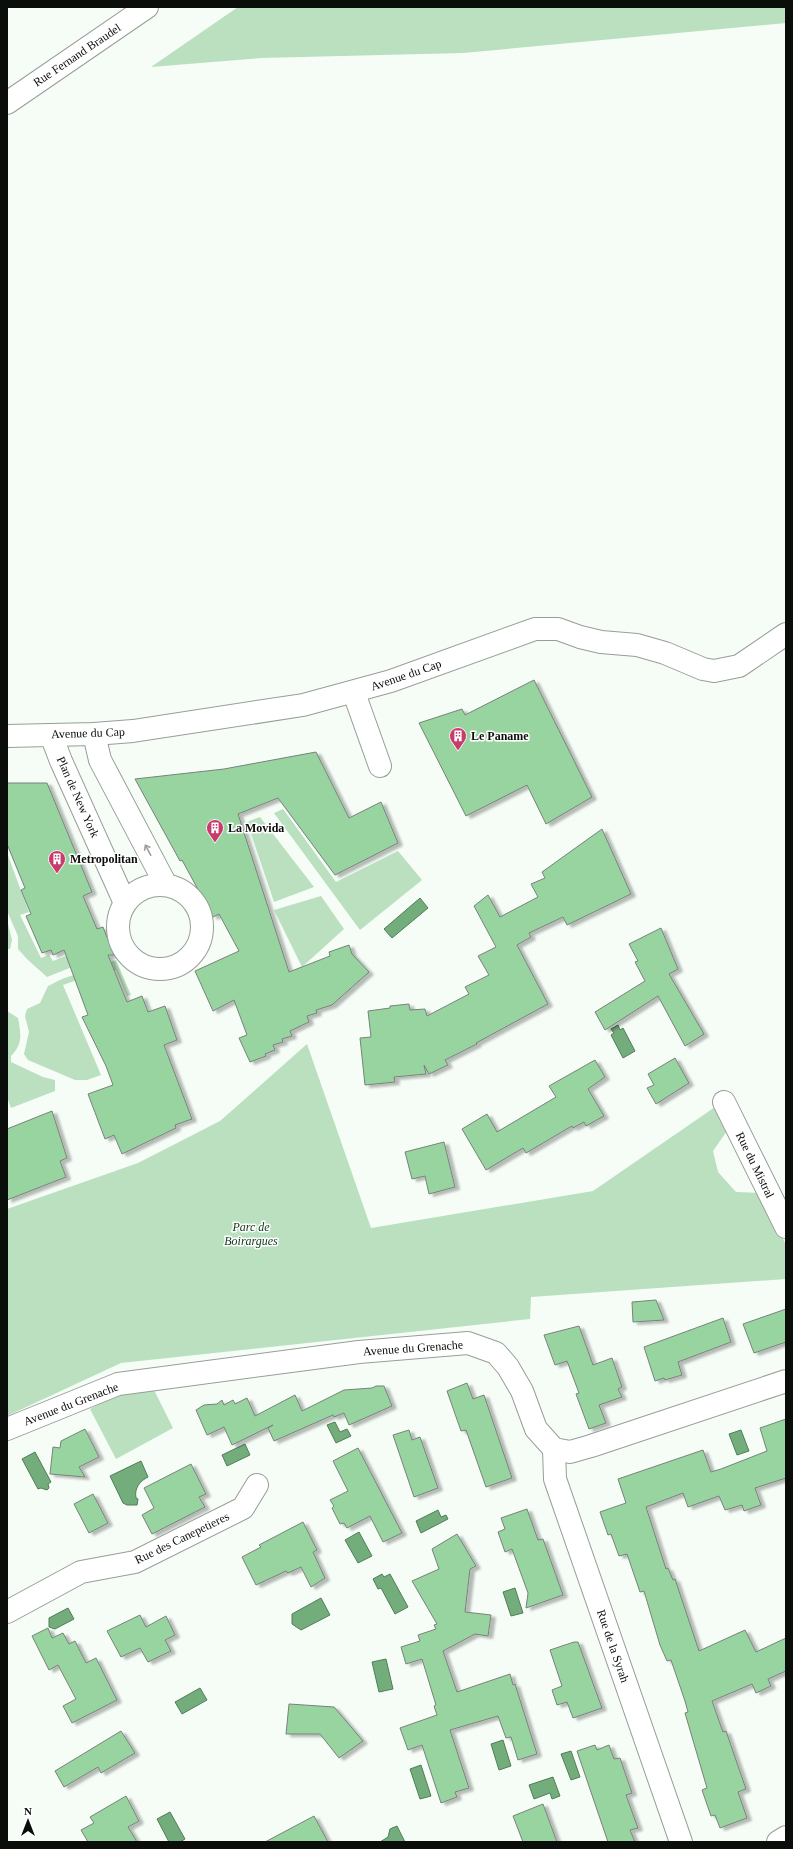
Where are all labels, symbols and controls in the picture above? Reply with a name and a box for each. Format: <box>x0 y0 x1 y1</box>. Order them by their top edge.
street label: Rue Fernand Braudel <box>31 20 124 90</box>
street label: Avenue du Cap <box>369 656 443 694</box>
street label: Avenue du Cap <box>51 725 125 741</box>
building icon: Le Paname <box>448 726 468 751</box>
place label: Le Paname <box>471 729 529 743</box>
street label: Plan de New York <box>54 754 102 840</box>
building icon: La Movida <box>205 818 225 843</box>
place label: La Movida <box>228 821 284 835</box>
one-way arrow <box>144 845 151 857</box>
building icon: Metropolitan <box>47 849 67 874</box>
place label: Metropolitan <box>70 852 138 866</box>
street label: Rue du Mistral <box>733 1130 777 1201</box>
park label: Parc de Boirargues <box>224 1220 278 1248</box>
street label: Avenue du Grenache <box>362 1338 464 1358</box>
street label: Avenue du Grenache <box>22 1379 120 1429</box>
street label: Rue des Canepetieres <box>133 1509 232 1567</box>
street label: Rue de la Syrah <box>594 1608 632 1684</box>
north arrow <box>8 1801 48 1841</box>
text: N <box>24 1805 32 1817</box>

